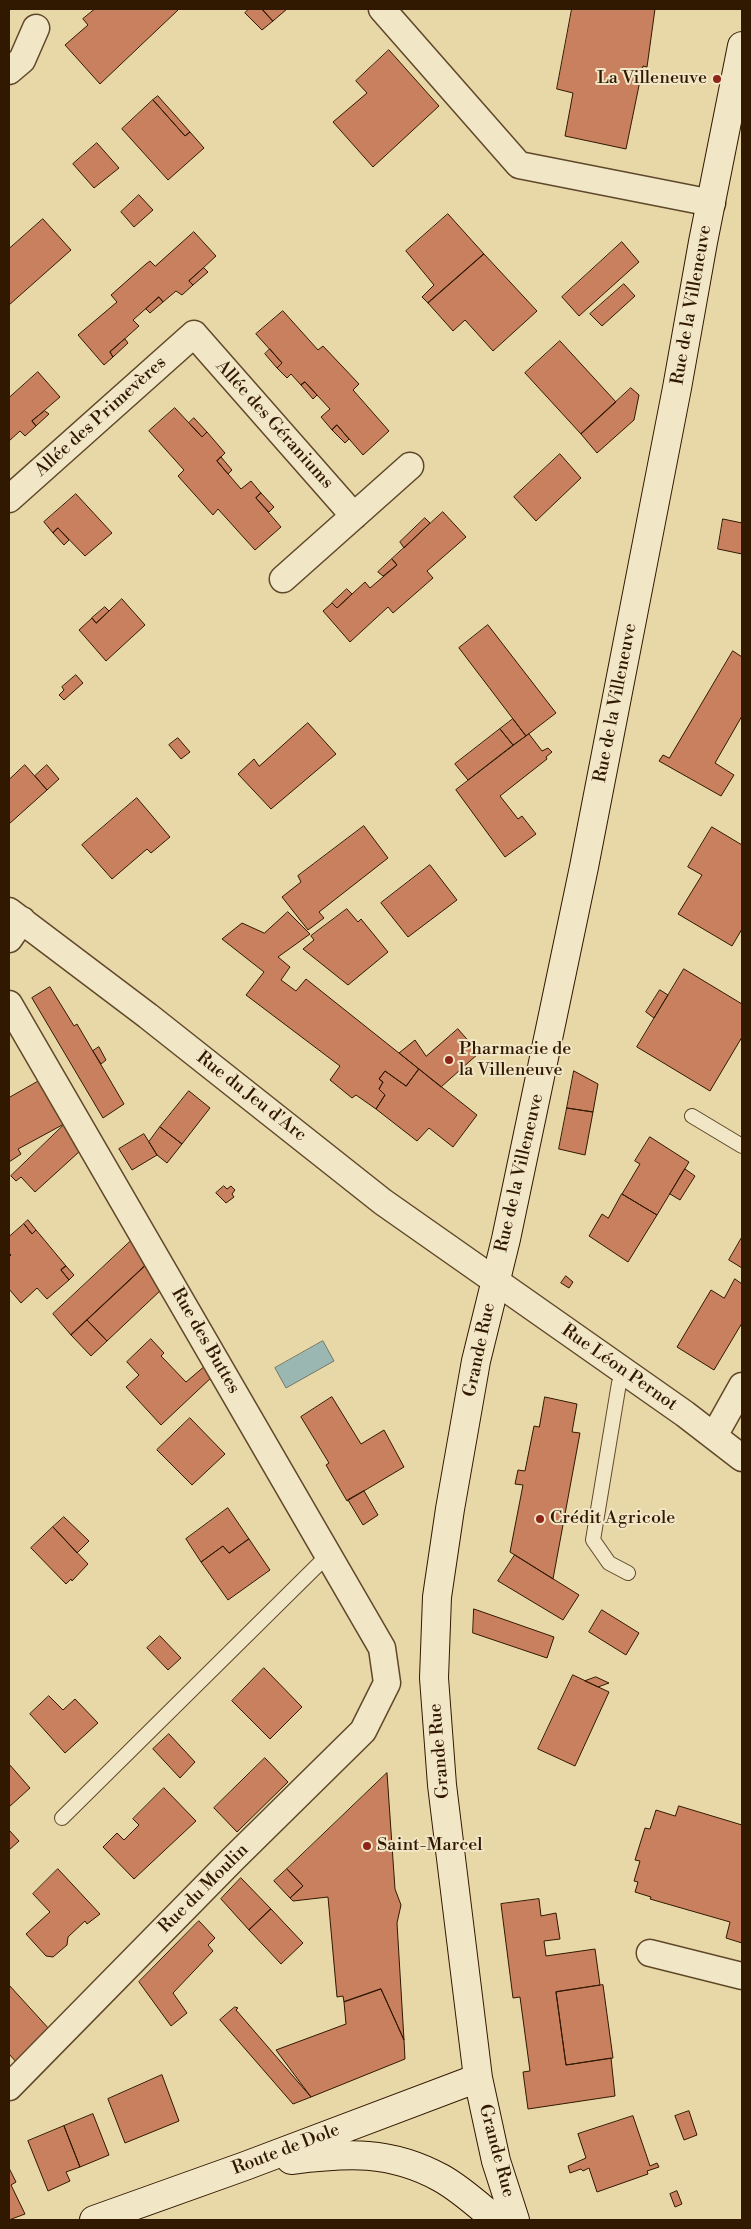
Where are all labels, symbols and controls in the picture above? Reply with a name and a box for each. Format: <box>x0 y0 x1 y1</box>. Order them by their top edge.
place label: La Villeneuve <box>597 68 707 90</box>
marker: La Villeneuve <box>711 73 723 85</box>
street label: Rue de la Villeneuve <box>667 223 717 387</box>
street label: Allée des Primevères <box>31 352 171 482</box>
street label: Allée des Géraniums <box>211 356 337 494</box>
street label: Rue de la Villeneuve <box>590 621 642 785</box>
place label: Pharmacie de la Villeneuve <box>459 1039 571 1082</box>
street label: Rue du Jeu d'Arc <box>192 1047 310 1147</box>
marker: Pharmacie de la Villeneuve <box>443 1054 455 1066</box>
street label: Rue de la Villeneuve <box>491 1092 549 1254</box>
street label: Rue des Buttes <box>166 1284 244 1398</box>
street label: Grande Rue <box>459 1301 501 1399</box>
street label: Rue Léon Pernot <box>557 1320 681 1416</box>
place label: Crédit Agricole <box>550 1508 675 1530</box>
marker: Crédit Agricole <box>534 1513 546 1525</box>
street label: Grande Rue <box>425 1702 455 1800</box>
place label: Saint-Marcel <box>377 1835 483 1857</box>
street label: Rue du Moulin <box>155 1840 253 1938</box>
marker: Saint-Marcel <box>361 1840 373 1852</box>
street label: Grande Rue <box>473 2102 519 2200</box>
street label: Route de Dole <box>229 2120 343 2180</box>

